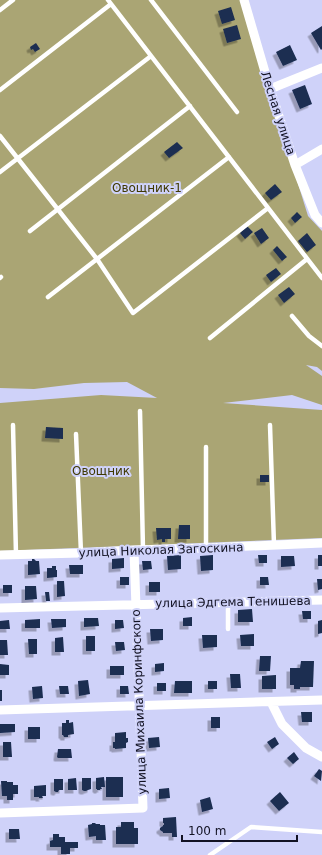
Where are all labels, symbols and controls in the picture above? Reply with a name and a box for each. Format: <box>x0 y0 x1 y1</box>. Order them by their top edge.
street label: Лесная улица <box>258 69 298 157</box>
park label: Овощник-1 <box>112 181 182 195</box>
park label: Овощник <box>72 464 130 478</box>
street label: улица Николая Загоскина <box>78 540 244 560</box>
street label: улица Эдгема Тенишева <box>155 594 311 610</box>
street label: улица Михаила Коринфского <box>129 609 149 795</box>
scale bar <box>182 817 297 843</box>
text: 100 m <box>188 824 226 838</box>

